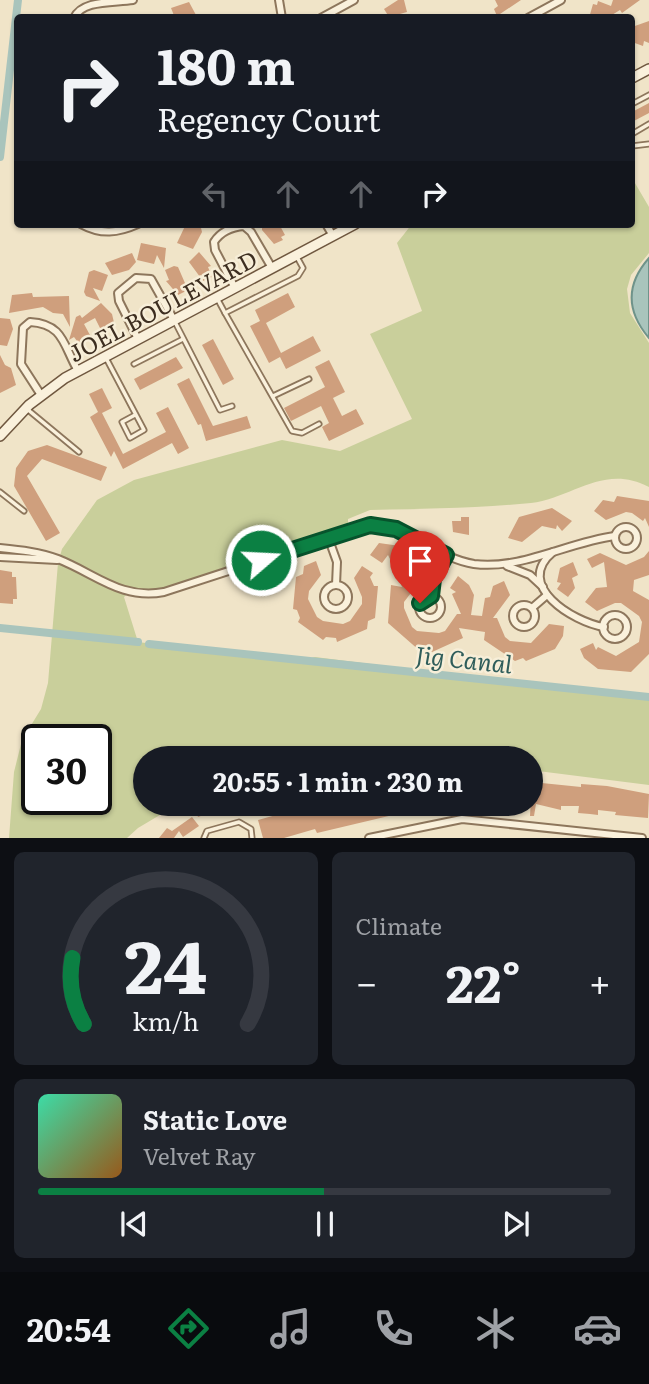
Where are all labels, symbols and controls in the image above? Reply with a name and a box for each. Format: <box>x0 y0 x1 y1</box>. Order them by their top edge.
text: 180 m <box>157 27 295 100</box>
icon: right <box>42 42 133 133</box>
text: Regency Court <box>157 94 380 142</box>
icon: left <box>196 175 234 213</box>
icon: ahead <box>269 175 307 213</box>
icon: ahead <box>342 175 380 213</box>
icon: right <box>415 175 453 213</box>
street label: JOEL BOULEVARD <box>61 241 263 369</box>
position arrow <box>224 523 298 597</box>
pin <box>390 531 450 603</box>
icon: arrive <box>401 542 439 580</box>
water label: Jig Canal <box>414 636 514 680</box>
speed limit sign: 30 <box>21 724 112 815</box>
text: 20:55 · 1 min · 230 m <box>213 761 463 800</box>
text: Climate <box>356 908 442 942</box>
text: 24 <box>124 909 207 1017</box>
text: 22° <box>446 942 521 1019</box>
text: − <box>356 952 378 1009</box>
text: + <box>589 952 611 1009</box>
text: km/h <box>132 1002 199 1039</box>
text: Static Love <box>143 1099 287 1138</box>
text: Velvet Ray <box>143 1138 255 1172</box>
icon: previous <box>115 1205 153 1243</box>
icon: pause <box>306 1205 344 1243</box>
icon: next <box>497 1205 535 1243</box>
text: 20:54 <box>27 1304 111 1352</box>
icon: directions <box>164 1304 213 1353</box>
icon: music <box>266 1304 315 1353</box>
icon: phone <box>369 1304 418 1353</box>
icon: climate <box>471 1304 520 1353</box>
icon: car <box>573 1304 622 1353</box>

